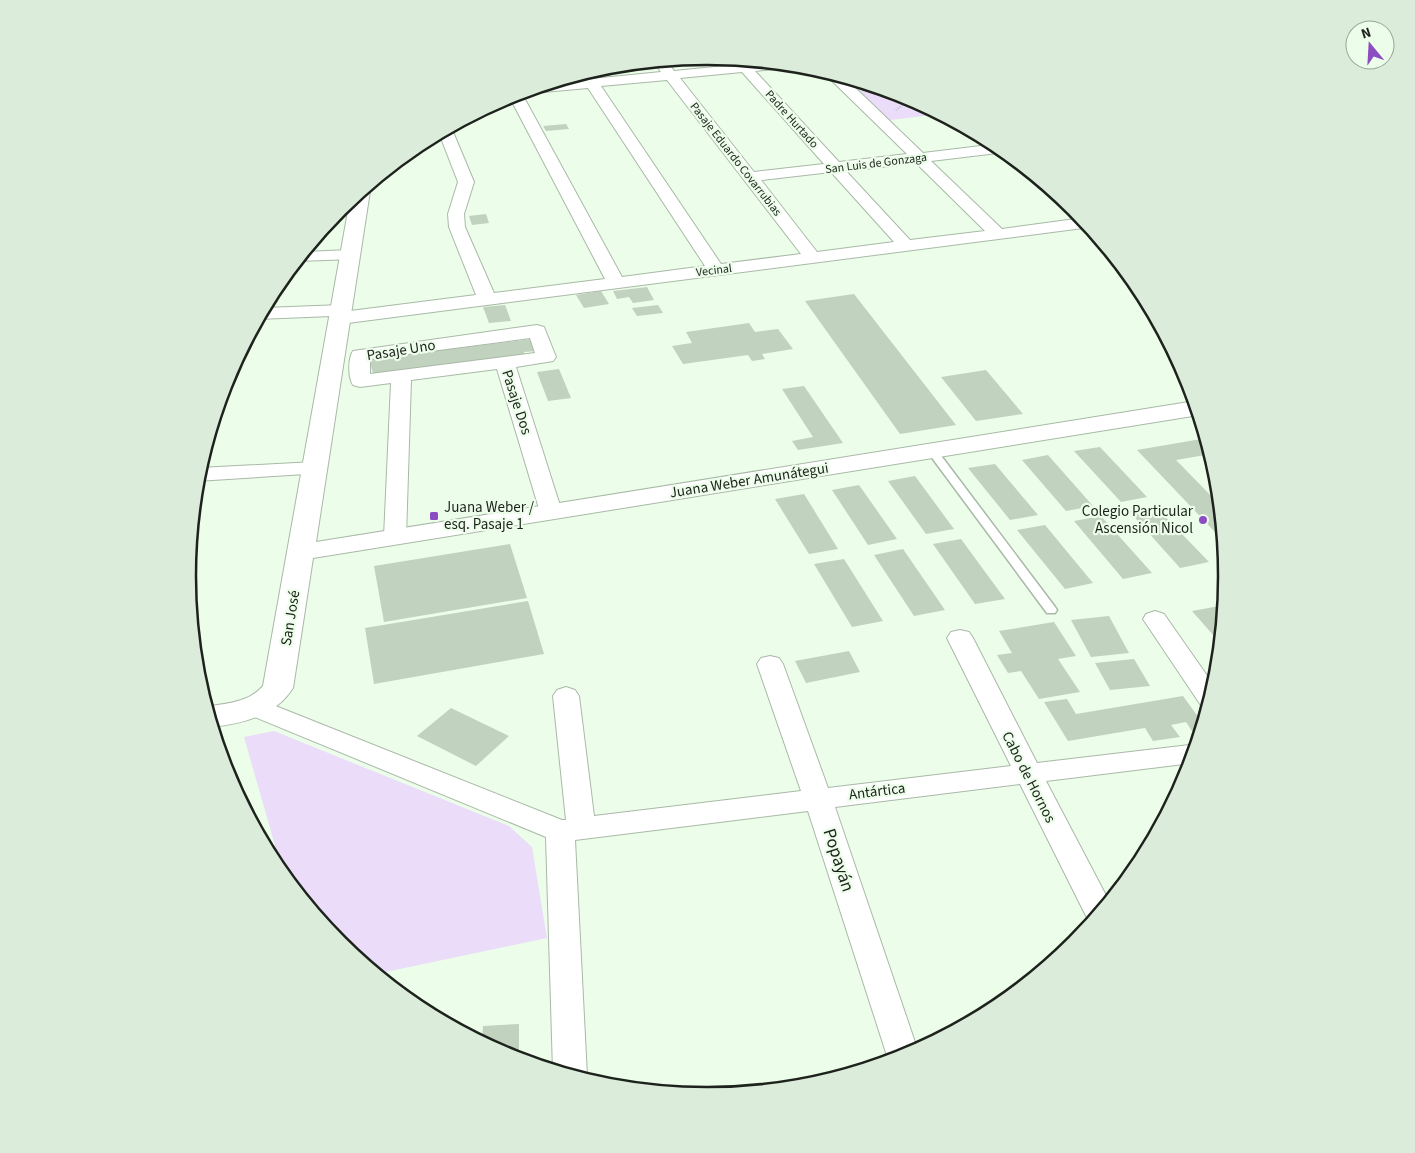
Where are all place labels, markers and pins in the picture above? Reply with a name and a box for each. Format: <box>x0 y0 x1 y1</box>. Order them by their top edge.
place label: Juana Weber / esq. Pasaje 1 <box>444 497 535 535</box>
place label: Colegio Particular Ascensión Nicol <box>1082 501 1194 539</box>
marker: Juana Weber / esq. Pasaje 1 <box>428 510 440 522</box>
marker: Colegio Particular Ascensión Nicol <box>1197 514 1209 526</box>

